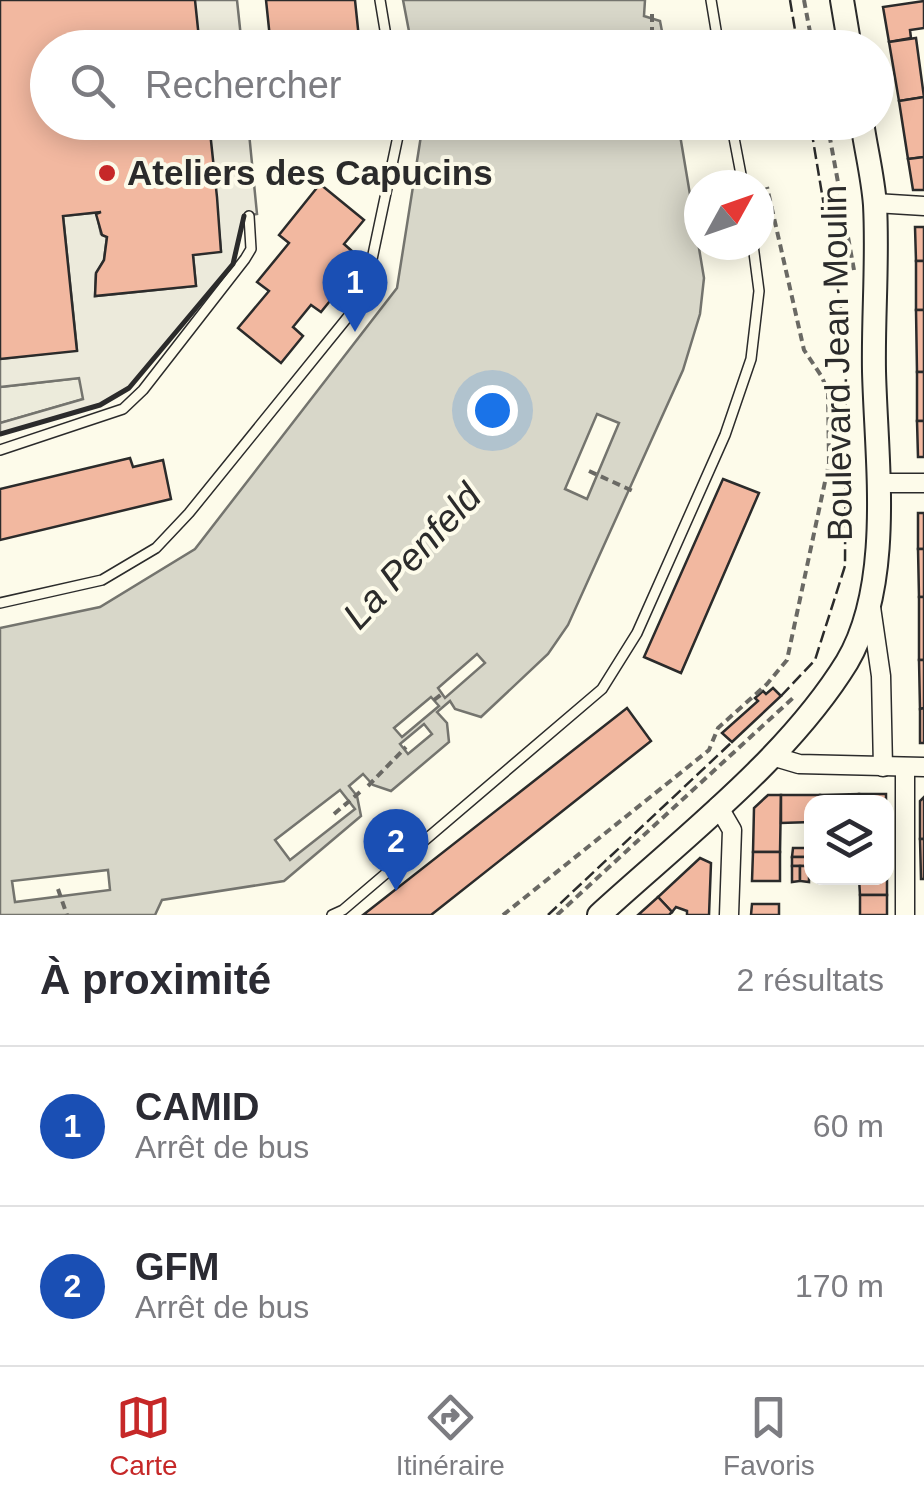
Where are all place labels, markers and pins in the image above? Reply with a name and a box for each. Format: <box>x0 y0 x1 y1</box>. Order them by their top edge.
place label: Ateliers des Capucins <box>127 153 493 192</box>
marker: Ateliers des Capucins <box>96 162 118 184</box>
pin: 1 <box>322 250 388 332</box>
pin: 2 <box>364 808 428 891</box>

